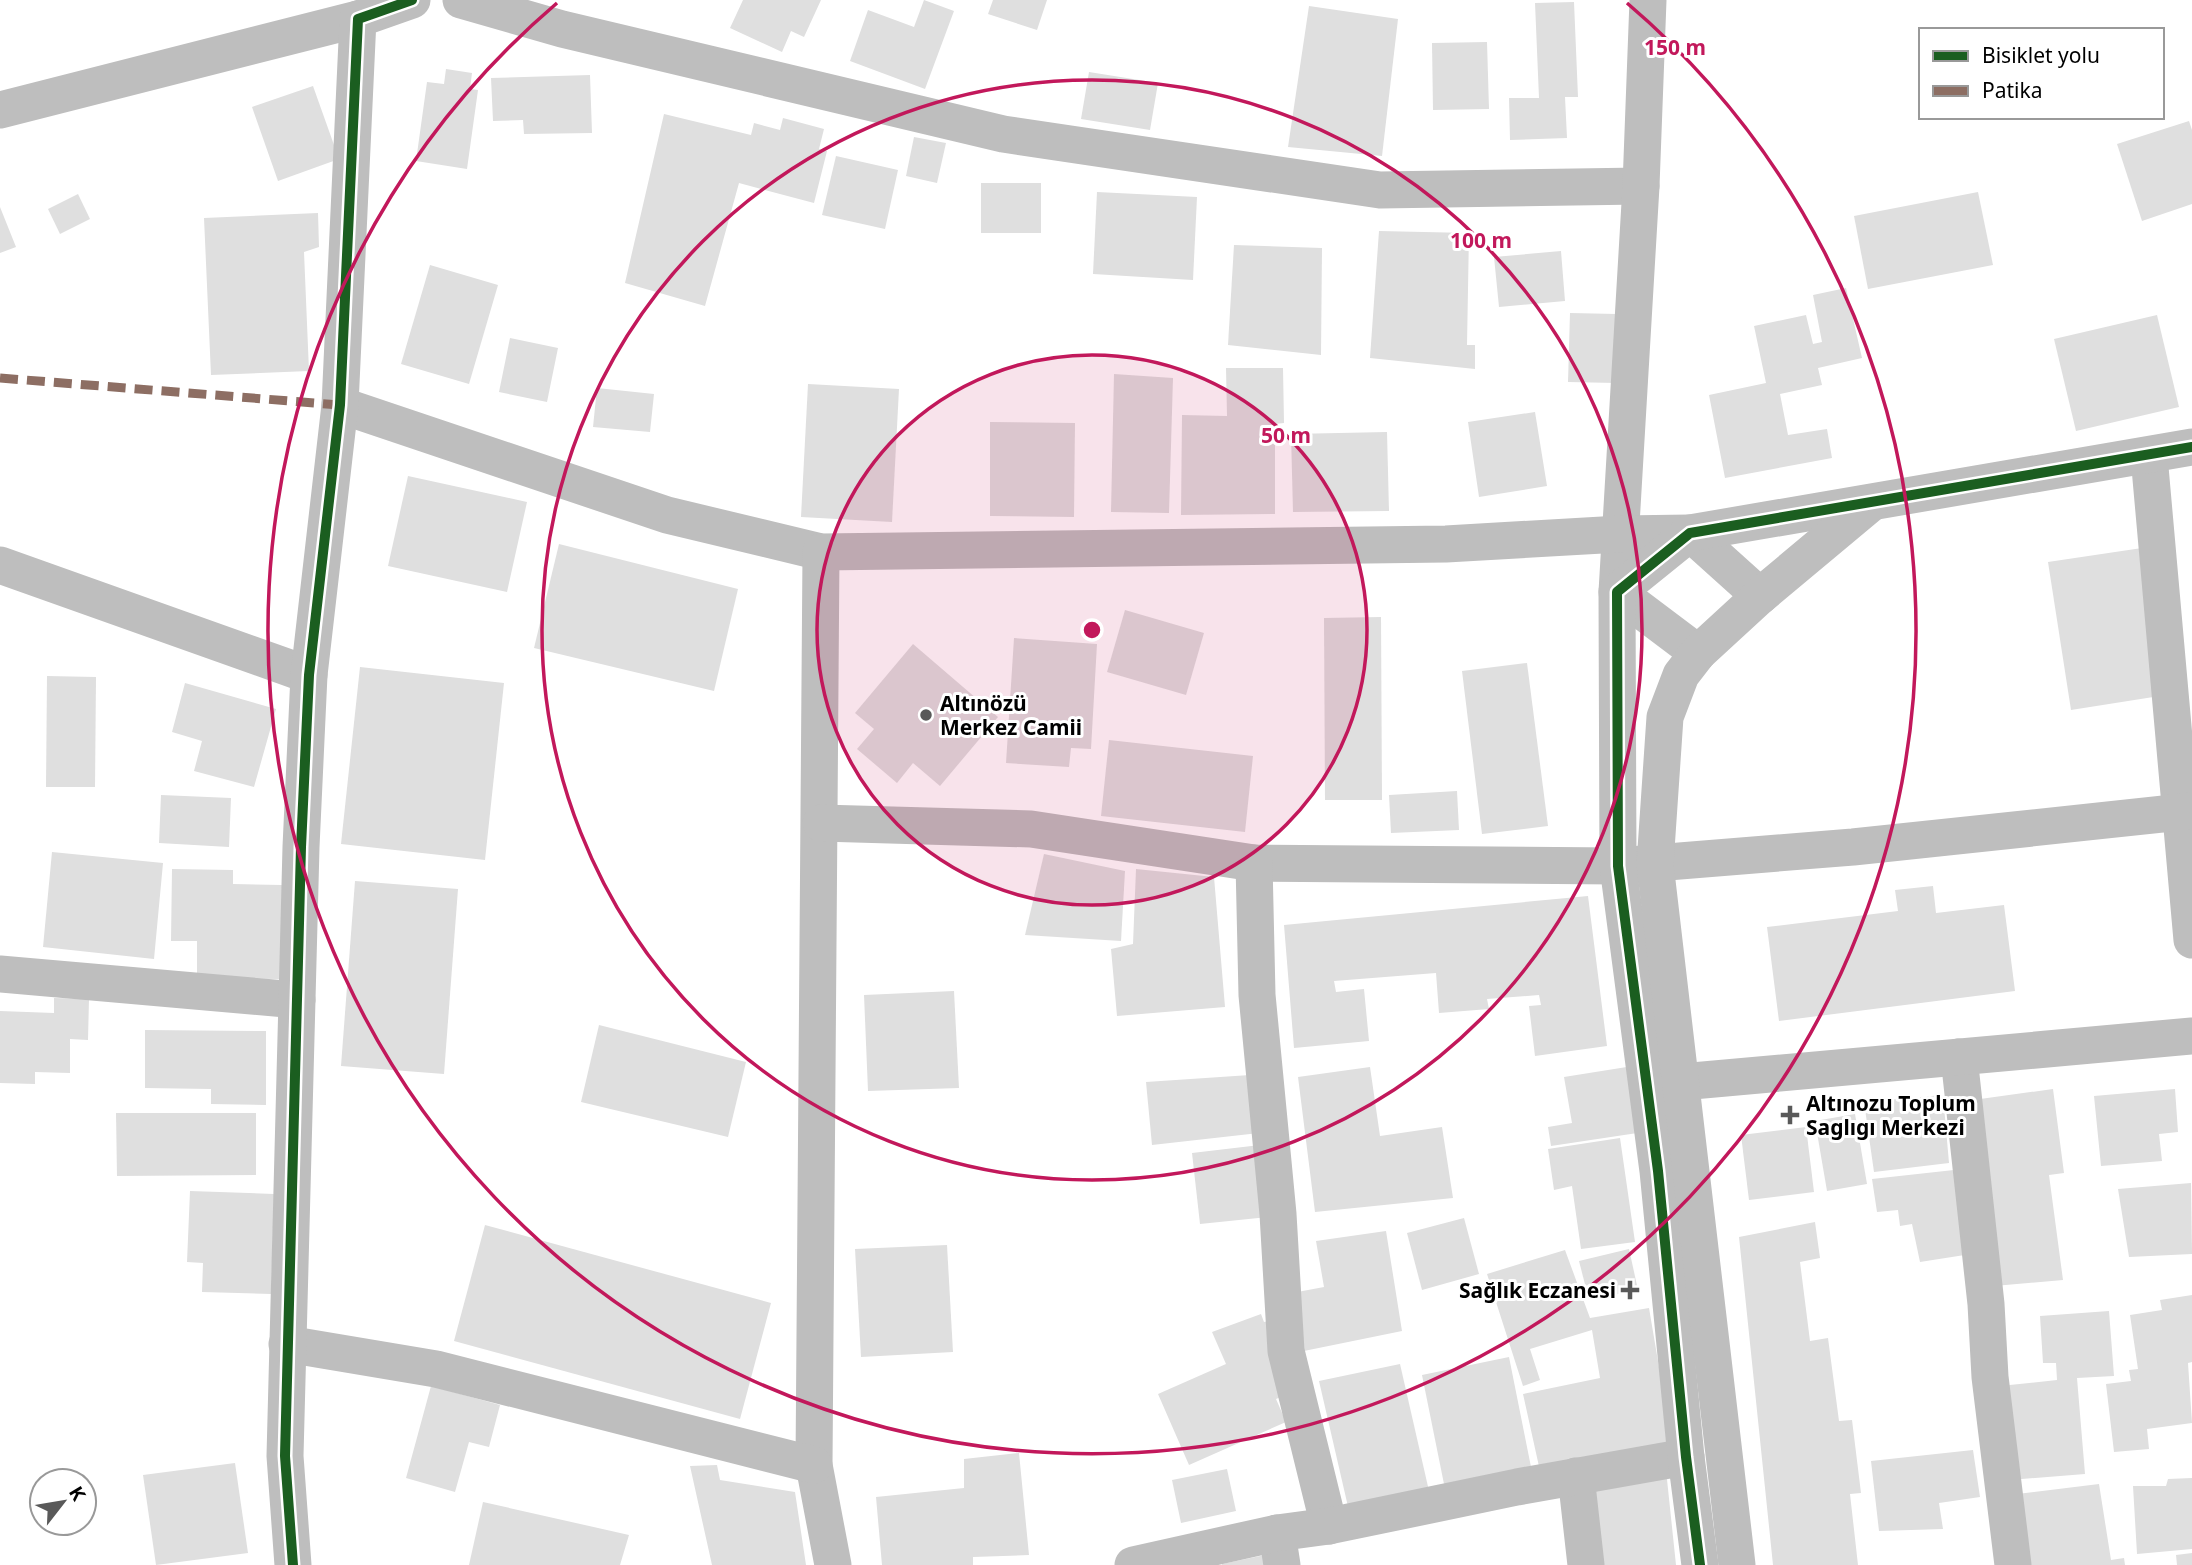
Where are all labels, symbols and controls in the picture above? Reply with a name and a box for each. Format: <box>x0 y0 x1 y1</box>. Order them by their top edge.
legend <box>1919 28 2164 119</box>
text: 150 m <box>1644 33 1706 61</box>
text: Bisiklet yolu <box>1982 41 2100 69</box>
text: Patika <box>1982 76 2042 104</box>
text: 100 m <box>1450 226 1512 254</box>
text: 50 m <box>1261 421 1311 449</box>
centre of rings <box>1080 618 1104 642</box>
place label: Altınözü Merkez Camii <box>940 689 1082 741</box>
marker: Altınözü Merkez Camii <box>918 707 934 723</box>
place label: Altınozu Toplum Saglıgı Merkezi <box>1806 1089 1976 1141</box>
marker: Altınozu Toplum Saglıgı Merkezi <box>1780 1105 1800 1125</box>
place label: Sağlık Eczanesi <box>1459 1276 1616 1304</box>
marker: Sağlık Eczanesi <box>1622 1282 1638 1298</box>
north arrow <box>28 1467 98 1537</box>
text: K <box>63 1481 92 1506</box>

